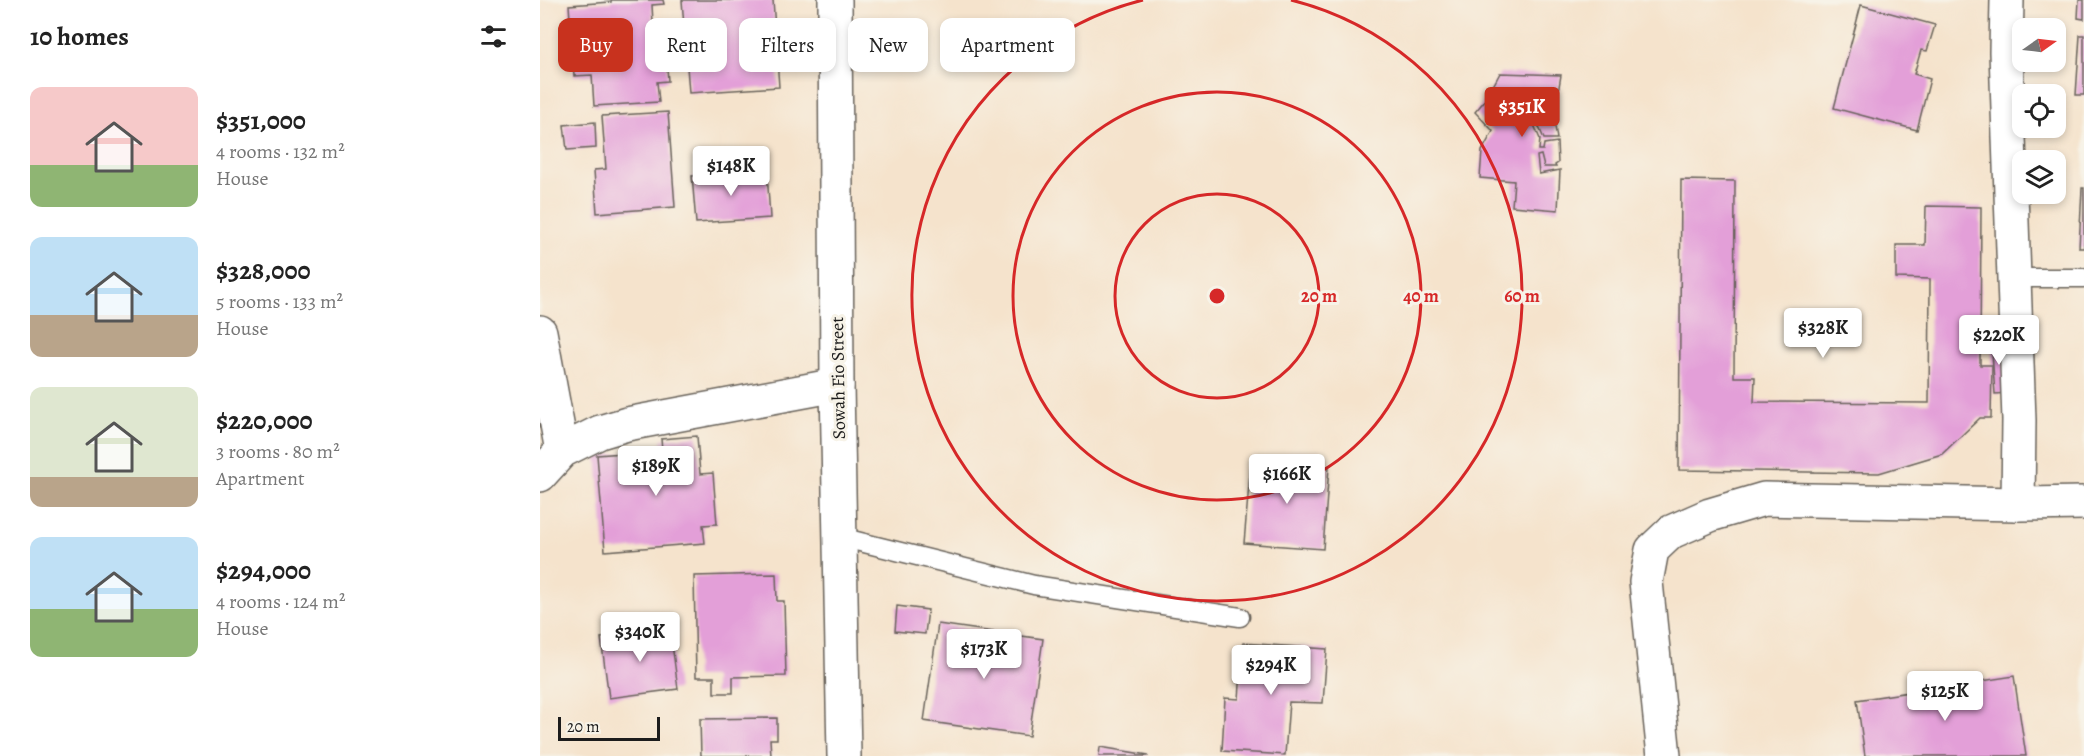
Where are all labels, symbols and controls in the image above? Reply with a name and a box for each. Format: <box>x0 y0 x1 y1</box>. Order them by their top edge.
chip: Buy <box>558 18 633 72</box>
chip: Rent <box>645 18 727 72</box>
chip: Filters <box>739 18 836 72</box>
chip: New <box>848 18 928 72</box>
chip: Apartment <box>940 18 1075 72</box>
north arrow <box>2012 18 2066 72</box>
map controls <box>2012 18 2066 204</box>
text: 10 homes <box>30 19 129 54</box>
icon: filters <box>477 20 510 53</box>
button: locate <box>2012 84 2066 138</box>
pin: $351K <box>1480 87 1564 138</box>
text: $351K <box>1499 93 1545 120</box>
text: $351,000 <box>216 103 306 138</box>
icon: home <box>78 111 150 183</box>
text: 4 rooms · 132 m² <box>216 138 345 165</box>
pin: $148K <box>689 146 773 197</box>
button: layers <box>2012 150 2066 204</box>
text: $148K <box>707 152 755 179</box>
text: House <box>216 165 268 192</box>
text: $328,000 <box>216 253 311 288</box>
icon: home <box>78 261 150 333</box>
text: 20 m <box>1301 284 1337 308</box>
text: 40 m <box>1403 284 1439 308</box>
text: 60 m <box>1504 284 1540 308</box>
centre of rings <box>1207 286 1227 306</box>
text: 5 rooms · 133 m² <box>216 288 343 315</box>
pin: $328K <box>1781 308 1865 359</box>
text: $328K <box>1798 314 1848 341</box>
text: House <box>216 315 268 342</box>
pin: $220K <box>1957 315 2041 366</box>
street label: Sowah Fio Street <box>825 316 851 439</box>
text: $220K <box>1973 321 2025 348</box>
text: $220,000 <box>216 403 313 438</box>
icon: home <box>78 411 150 483</box>
text: 3 rooms · 80 m² <box>216 438 340 465</box>
pin: $189K <box>614 446 698 497</box>
text: $189K <box>632 452 680 479</box>
pin: $166K <box>1245 454 1329 505</box>
text: $166K <box>1263 460 1311 487</box>
text: Apartment <box>216 465 305 492</box>
text: $294,000 <box>216 553 311 588</box>
icon: home <box>78 561 150 633</box>
text: 4 rooms · 124 m² <box>216 588 346 615</box>
pin: $340K <box>598 612 682 663</box>
text: House <box>216 615 268 642</box>
text: $340K <box>615 618 665 645</box>
pin: $173K <box>942 629 1026 680</box>
text: $173K <box>961 635 1007 662</box>
pin: $294K <box>1229 645 1313 696</box>
text: $294K <box>1246 651 1296 678</box>
pin: $125K <box>1903 671 1987 722</box>
text: $125K <box>1921 677 1969 704</box>
scale bar <box>558 714 660 742</box>
text: 20 m <box>567 716 600 738</box>

